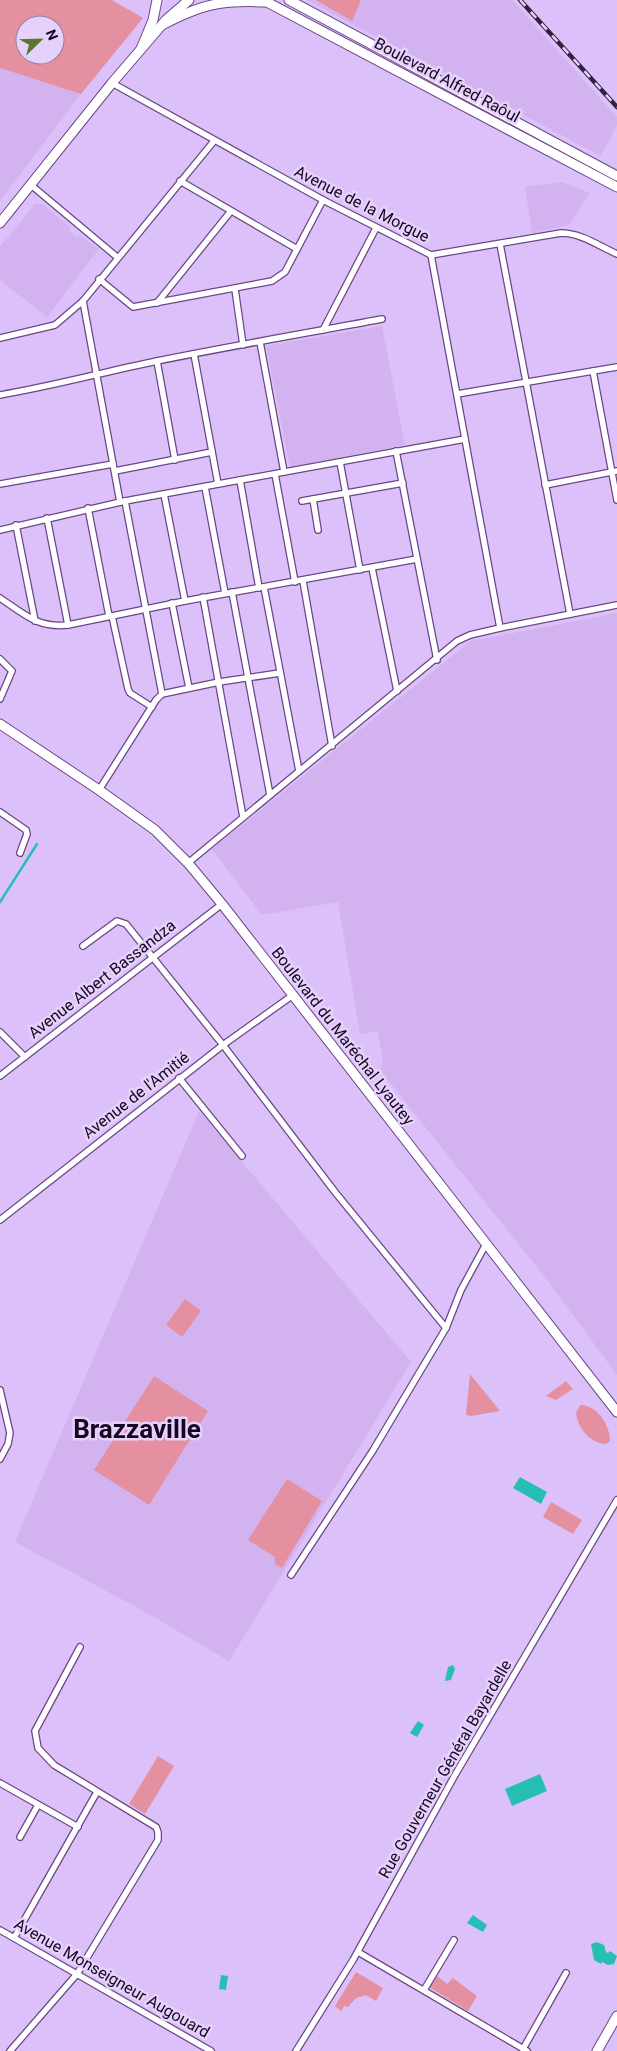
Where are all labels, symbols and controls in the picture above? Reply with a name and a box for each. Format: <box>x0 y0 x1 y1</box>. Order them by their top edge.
north arrow <box>15 15 65 65</box>
text: N <box>43 27 61 43</box>
street label: Boulevard Alfred Raôul <box>371 34 523 126</box>
street label: Avenue de la Morgue <box>291 162 433 246</box>
street label: Avenue Albert Bassandza <box>25 916 179 1042</box>
street label: Boulevard du Maréchal Lyautey <box>268 943 419 1129</box>
street label: Avenue de l'Amitié <box>79 1048 193 1142</box>
district label: Brazzaville <box>73 1414 201 1444</box>
street label: Rue Gouverneur Général Bayardelle <box>374 1656 516 1882</box>
street label: Avenue Monseigneur Augouard <box>11 1914 213 2042</box>

